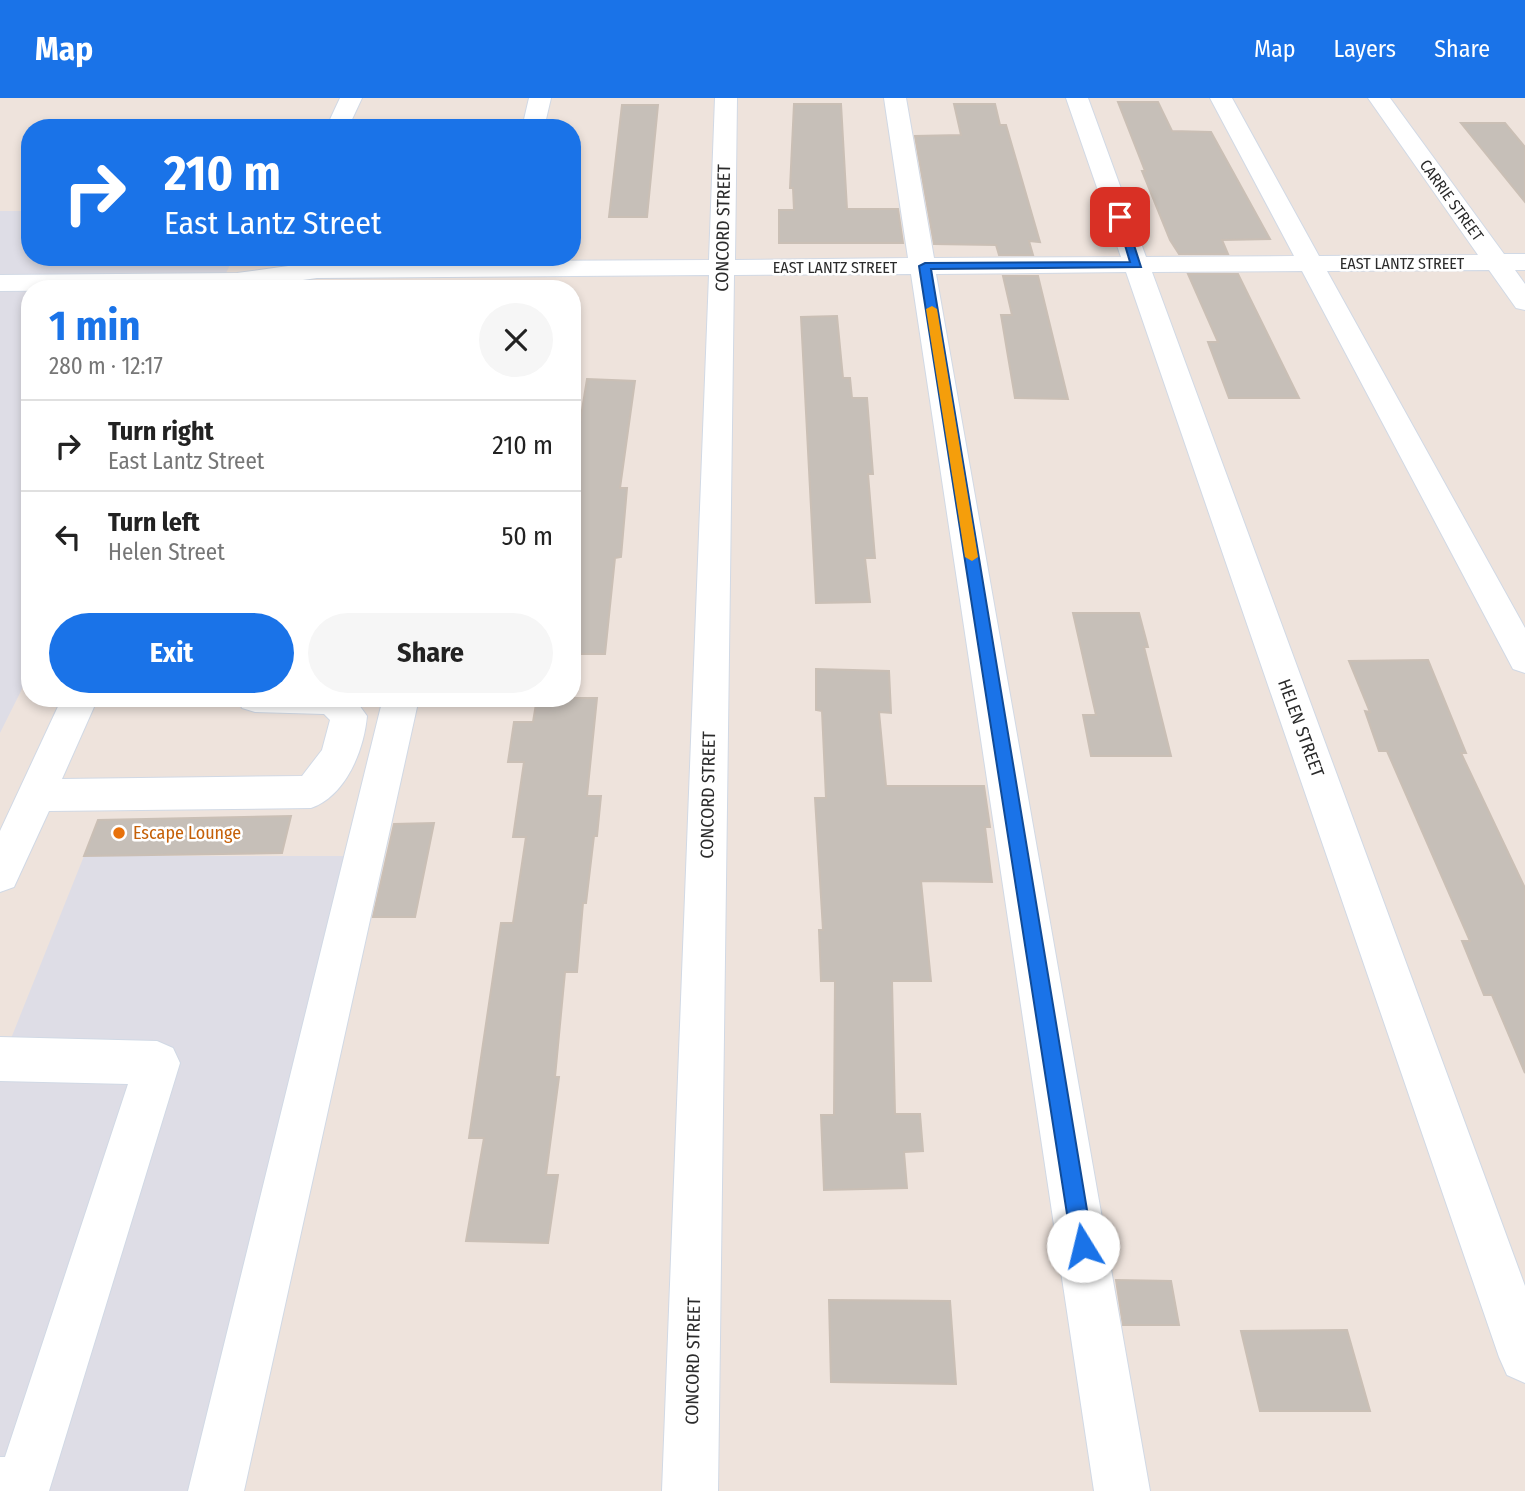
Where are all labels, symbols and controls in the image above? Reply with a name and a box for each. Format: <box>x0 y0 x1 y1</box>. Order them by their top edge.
text: Map <box>35 29 93 69</box>
text: Map <box>1254 35 1296 63</box>
text: Layers <box>1334 35 1396 63</box>
text: Share <box>1434 35 1490 63</box>
text: 210 m <box>164 144 281 203</box>
icon: right <box>49 147 140 238</box>
street label: CARRIE STREET <box>1416 156 1488 245</box>
street label: CONCORD STREET <box>711 163 735 292</box>
pin <box>1090 187 1150 247</box>
icon: arrive <box>1101 198 1139 236</box>
text: East Lantz Street <box>164 204 382 242</box>
street label: EAST LANTZ STREET <box>1340 254 1465 273</box>
street label: EAST LANTZ STREET <box>773 258 898 277</box>
text: 1 min <box>49 301 140 351</box>
button: close <box>479 303 553 377</box>
text: 280 m · 12:17 <box>49 352 163 380</box>
text: Turn right <box>108 416 214 447</box>
icon: right <box>49 427 87 465</box>
text: 210 m <box>492 430 553 461</box>
text: East Lantz Street <box>108 447 264 475</box>
text: Turn left <box>108 507 200 538</box>
icon: left <box>49 518 87 556</box>
text: 50 m <box>501 521 553 552</box>
text: Helen Street <box>108 538 225 566</box>
button: Exit <box>49 613 294 693</box>
button: Share <box>308 613 553 693</box>
street label: HELEN STREET <box>1273 676 1329 781</box>
street label: CONCORD STREET <box>696 730 720 859</box>
place label: Escape Lounge <box>133 822 241 844</box>
marker: Escape Lounge <box>111 825 127 841</box>
position arrow <box>1046 1209 1120 1283</box>
street label: CONCORD STREET <box>681 1296 705 1425</box>

